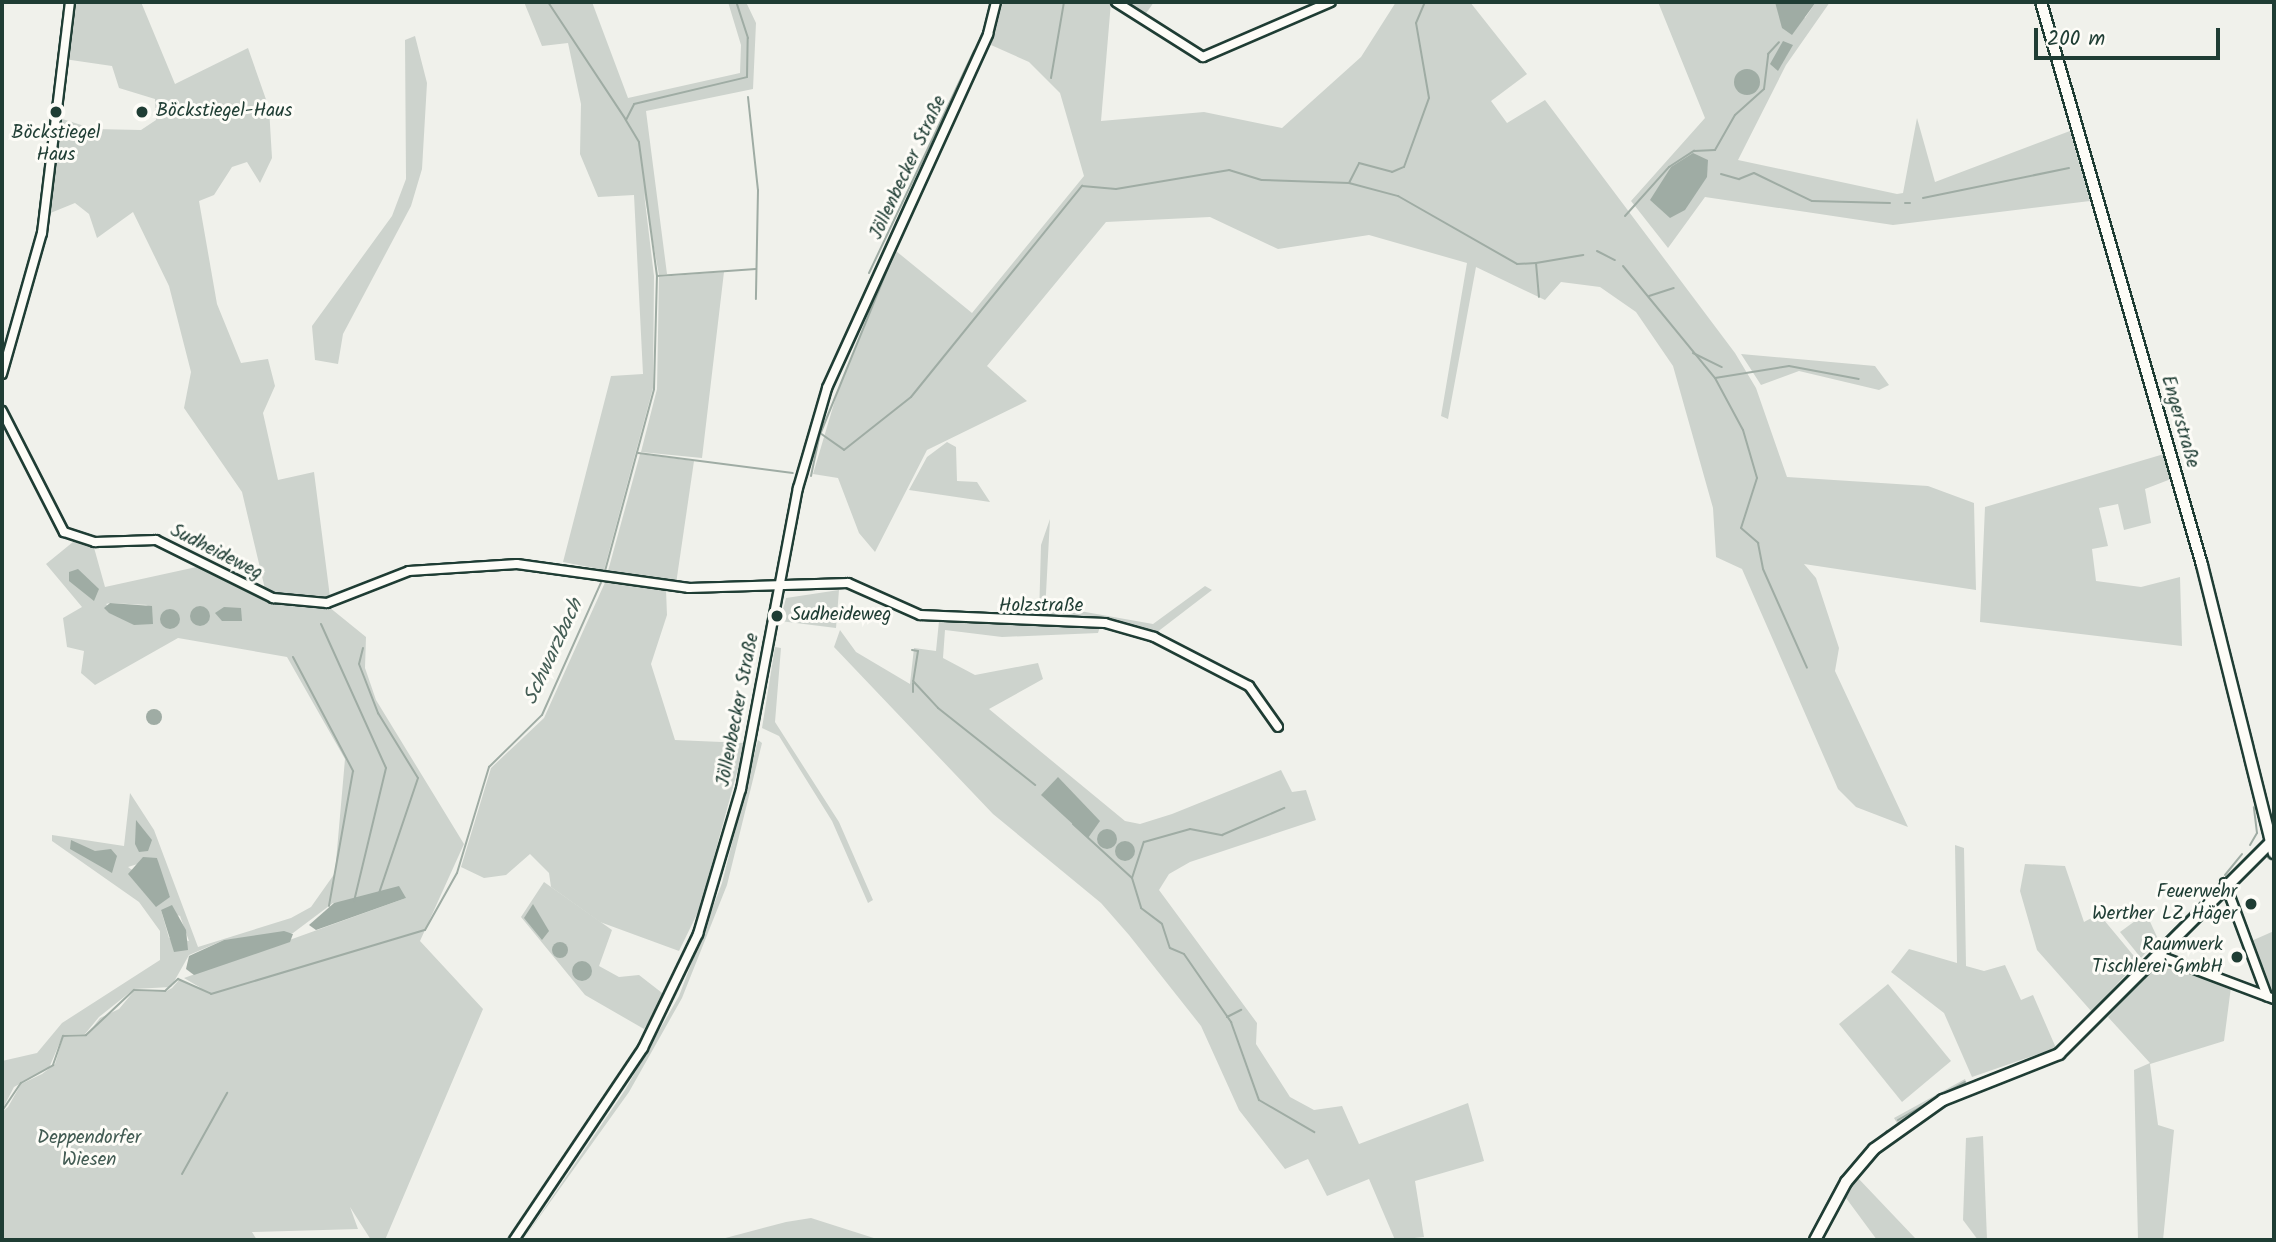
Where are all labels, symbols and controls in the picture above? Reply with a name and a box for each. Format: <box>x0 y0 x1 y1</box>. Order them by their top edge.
scale bar <box>2038 14 2224 58</box>
text: 200 m <box>2047 23 2105 56</box>
street label: Jöllenbecker Straße <box>866 92 952 244</box>
place label: Böckstiegel-Haus <box>156 101 292 123</box>
marker: Böckstiegel Haus <box>48 104 64 120</box>
marker: Böckstiegel-Haus <box>134 104 150 120</box>
place label: Böckstiegel Haus <box>12 123 100 167</box>
street label: Engerstraße <box>2155 373 2203 471</box>
street label: Sudheideweg <box>166 520 266 586</box>
water label: Schwarzbach <box>519 595 589 709</box>
street label: Holzstraße <box>999 596 1083 618</box>
place label: Sudheideweg <box>791 605 891 627</box>
marker: Sudheideweg <box>769 608 785 624</box>
street label: Jöllenbecker Straße <box>713 631 765 789</box>
place label: Feuerwehr Werther LZ Häger <box>2092 882 2237 926</box>
marker: Feuerwehr Werther LZ Häger <box>2243 896 2259 912</box>
place label: Raumwerk Tischlerei GmbH <box>2092 935 2223 979</box>
marker: Raumwerk Tischlerei GmbH <box>2229 949 2245 965</box>
park label: Deppendorfer Wiesen <box>37 1128 141 1172</box>

